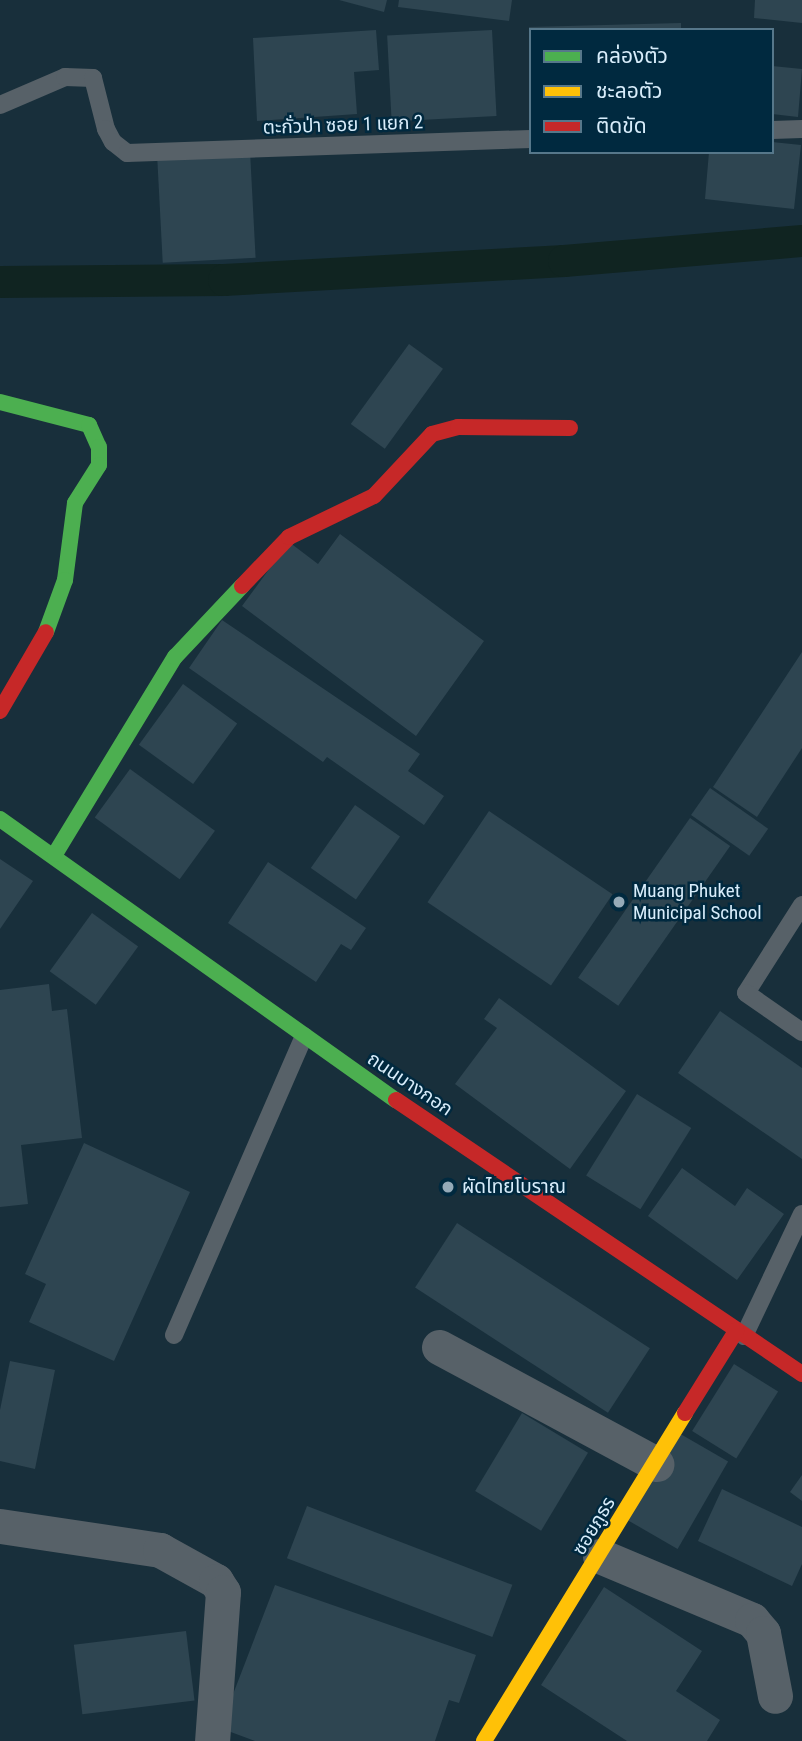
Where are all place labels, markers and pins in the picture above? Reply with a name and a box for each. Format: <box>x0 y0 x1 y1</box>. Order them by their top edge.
place label: Muang Phuket Municipal School <box>633 880 762 924</box>
marker: Muang Phuket Municipal School <box>611 894 627 910</box>
place label: ผัดไทยโบราณ <box>462 1176 566 1198</box>
marker: ผัดไทยโบราณ <box>440 1179 456 1195</box>

